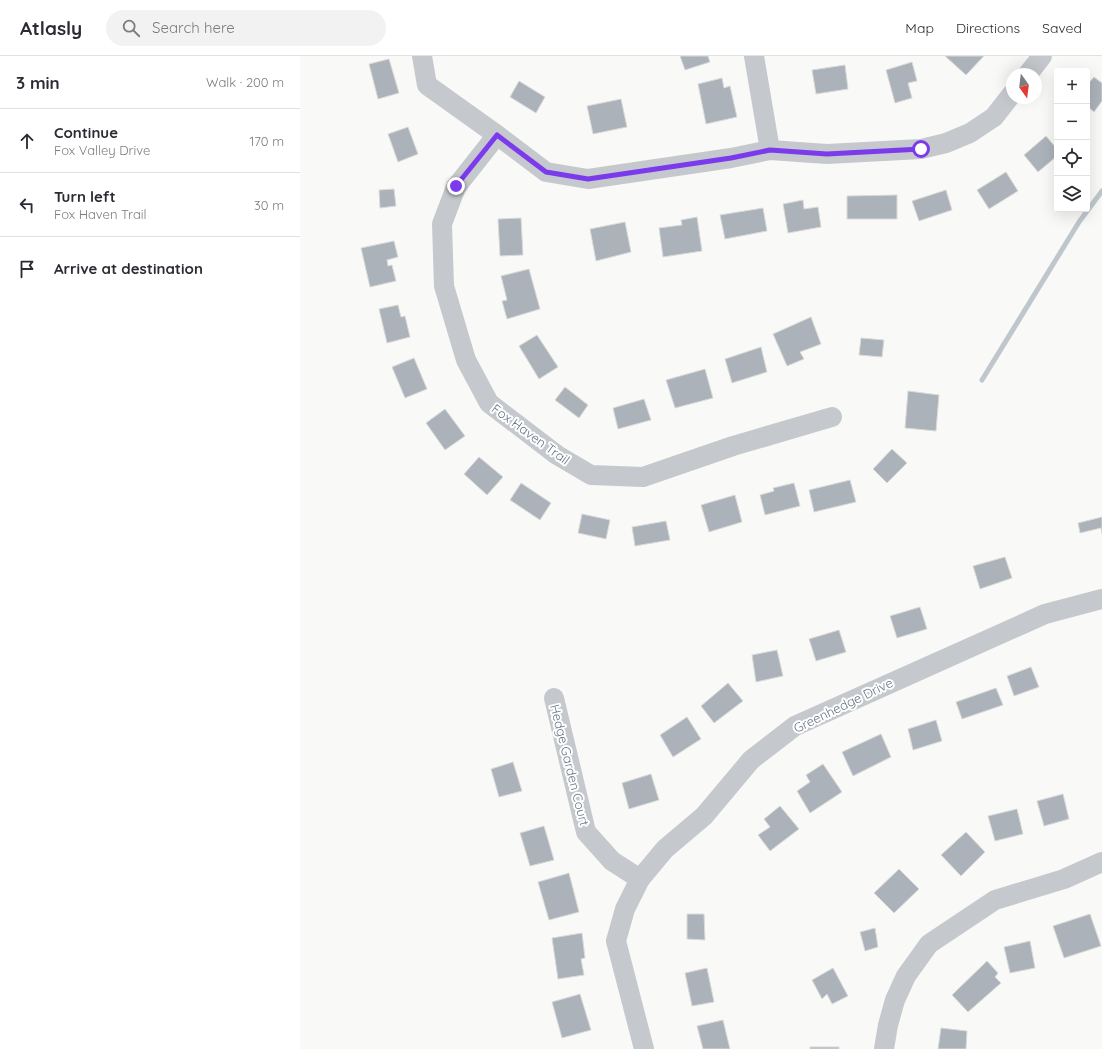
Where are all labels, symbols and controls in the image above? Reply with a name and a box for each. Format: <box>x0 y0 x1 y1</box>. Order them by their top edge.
search box <box>106 10 386 46</box>
text: Atlasly <box>20 16 82 40</box>
icon: search <box>120 17 142 39</box>
text: Search here <box>152 18 235 37</box>
text: Map <box>905 19 934 37</box>
text: Directions <box>956 19 1020 37</box>
text: Saved <box>1042 19 1082 37</box>
north arrow <box>1006 68 1042 104</box>
map controls <box>1054 68 1090 212</box>
button: + <box>1054 68 1090 104</box>
text: 3 min <box>16 72 60 93</box>
text: Walk · 200 m <box>206 74 284 90</box>
button: − <box>1054 104 1090 140</box>
text: Continue <box>54 123 118 142</box>
icon: ahead <box>16 130 38 152</box>
text: 170 m <box>249 133 284 149</box>
route start <box>912 140 930 158</box>
button: locate <box>1054 140 1090 176</box>
text: Fox Valley Drive <box>54 142 150 158</box>
button: layers <box>1054 176 1090 212</box>
route end <box>447 177 465 195</box>
text: Turn left <box>54 187 116 206</box>
icon: left <box>16 194 38 216</box>
text: 30 m <box>254 197 284 213</box>
text: Fox Haven Trail <box>54 206 147 222</box>
icon: arrive <box>16 258 38 280</box>
text: Arrive at destination <box>54 259 203 278</box>
street label: Fox Haven Trail <box>489 400 573 468</box>
street label: Greenhedge Drive <box>791 674 895 736</box>
street label: Hedge Garden Court <box>547 703 593 827</box>

